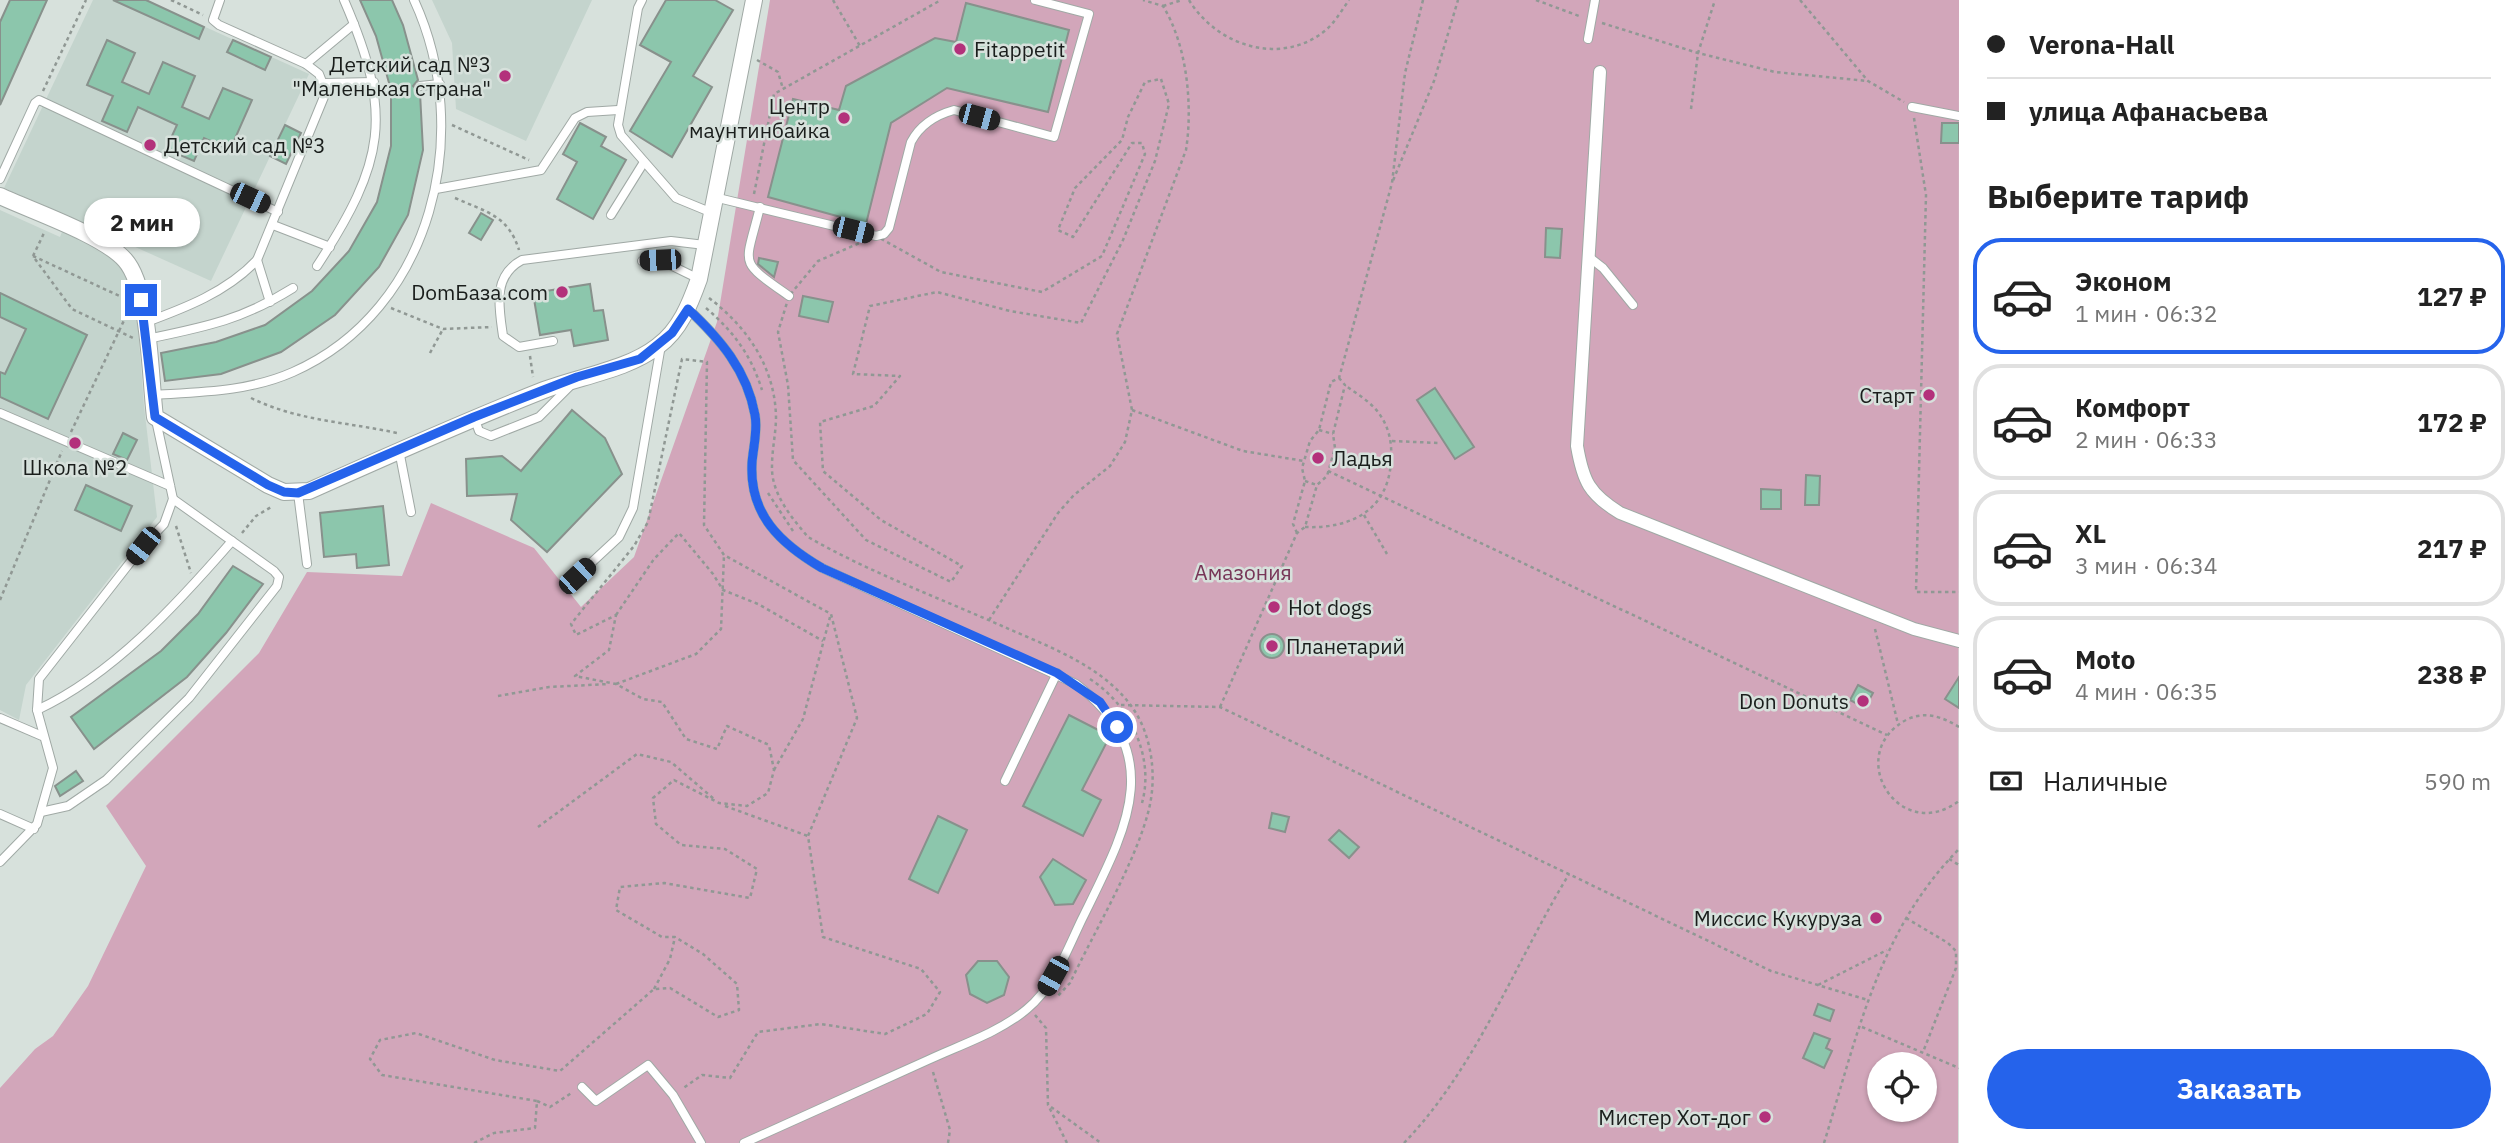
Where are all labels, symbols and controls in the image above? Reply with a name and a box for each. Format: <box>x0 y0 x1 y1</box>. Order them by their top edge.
text: Verona-Hall <box>2029 27 2174 61</box>
place label: Fitappetit <box>974 35 1065 63</box>
marker: Fitappetit <box>952 41 968 57</box>
place label: Детский сад №3 "Маленькая страна" <box>292 50 491 102</box>
marker: Детский сад №3 "Маленькая страна" <box>497 68 513 84</box>
place label: Центр маунтинбайка <box>689 92 830 144</box>
text: улица Афанасьева <box>2029 94 2268 128</box>
car <box>956 101 1003 133</box>
marker: Центр маунтинбайка <box>836 110 852 126</box>
place label: Детский сад №3 <box>164 131 326 159</box>
marker: Детский сад №3 <box>142 137 158 153</box>
text: Выберите тариф <box>1987 175 2249 217</box>
car <box>227 180 274 216</box>
callout: 2 мин <box>83 198 199 247</box>
text: 2 мин <box>110 207 174 237</box>
car <box>831 215 876 245</box>
car <box>639 249 682 271</box>
text: Эконом <box>2075 264 2172 298</box>
icon: car <box>1991 265 2054 328</box>
place label: DomБаза.com <box>411 278 548 306</box>
text: 127 ₽ <box>2417 279 2487 313</box>
route end <box>125 284 157 316</box>
marker: DomБаза.com <box>554 284 570 300</box>
text: 1 мин · 06:32 <box>2075 298 2218 328</box>
place label: Старт <box>1859 381 1915 409</box>
marker: Старт <box>1921 387 1937 403</box>
text: Комфорт <box>2075 390 2190 424</box>
icon: car <box>1991 391 2054 454</box>
text: 172 ₽ <box>2417 405 2487 439</box>
text: 2 мин · 06:33 <box>2075 424 2218 454</box>
marker: Школа №2 <box>67 435 83 451</box>
place label: Ладья <box>1332 444 1393 472</box>
marker: Ладья <box>1310 450 1326 466</box>
place label: Школа №2 <box>22 453 128 481</box>
text: XL <box>2075 516 2106 550</box>
icon: car <box>1991 517 2054 580</box>
car <box>122 523 165 569</box>
text: 217 ₽ <box>2417 531 2487 565</box>
text: 3 мин · 06:34 <box>2075 550 2218 580</box>
car <box>555 554 600 598</box>
park label: Амазония <box>1194 558 1292 586</box>
place label: Hot dogs <box>1288 593 1372 621</box>
marker: Hot dogs <box>1266 599 1282 615</box>
place label: Планетарий <box>1286 632 1405 660</box>
marker: Планетарий <box>1264 638 1280 654</box>
text: Moto <box>2075 642 2135 676</box>
icon: car <box>1991 643 2054 706</box>
text: 238 ₽ <box>2417 657 2487 691</box>
text: 4 мин · 06:35 <box>2075 676 2218 706</box>
place label: Don Donuts <box>1739 687 1849 715</box>
marker: Don Donuts <box>1855 693 1871 709</box>
route start <box>1101 711 1133 743</box>
icon: cash <box>1987 762 2025 800</box>
text: Наличные <box>2043 764 2168 798</box>
text: 590 m <box>2424 766 2491 796</box>
place label: Миссис Кукуруза <box>1694 904 1862 932</box>
marker: Миссис Кукуруза <box>1868 910 1884 926</box>
car <box>1034 953 1073 999</box>
button: Заказать <box>1987 1049 2491 1129</box>
map controls <box>1867 1052 1937 1122</box>
button: locate <box>1867 1052 1937 1122</box>
place label: Мистер Хот-дог <box>1598 1103 1751 1131</box>
marker: Мистер Хот-дог <box>1757 1109 1773 1125</box>

